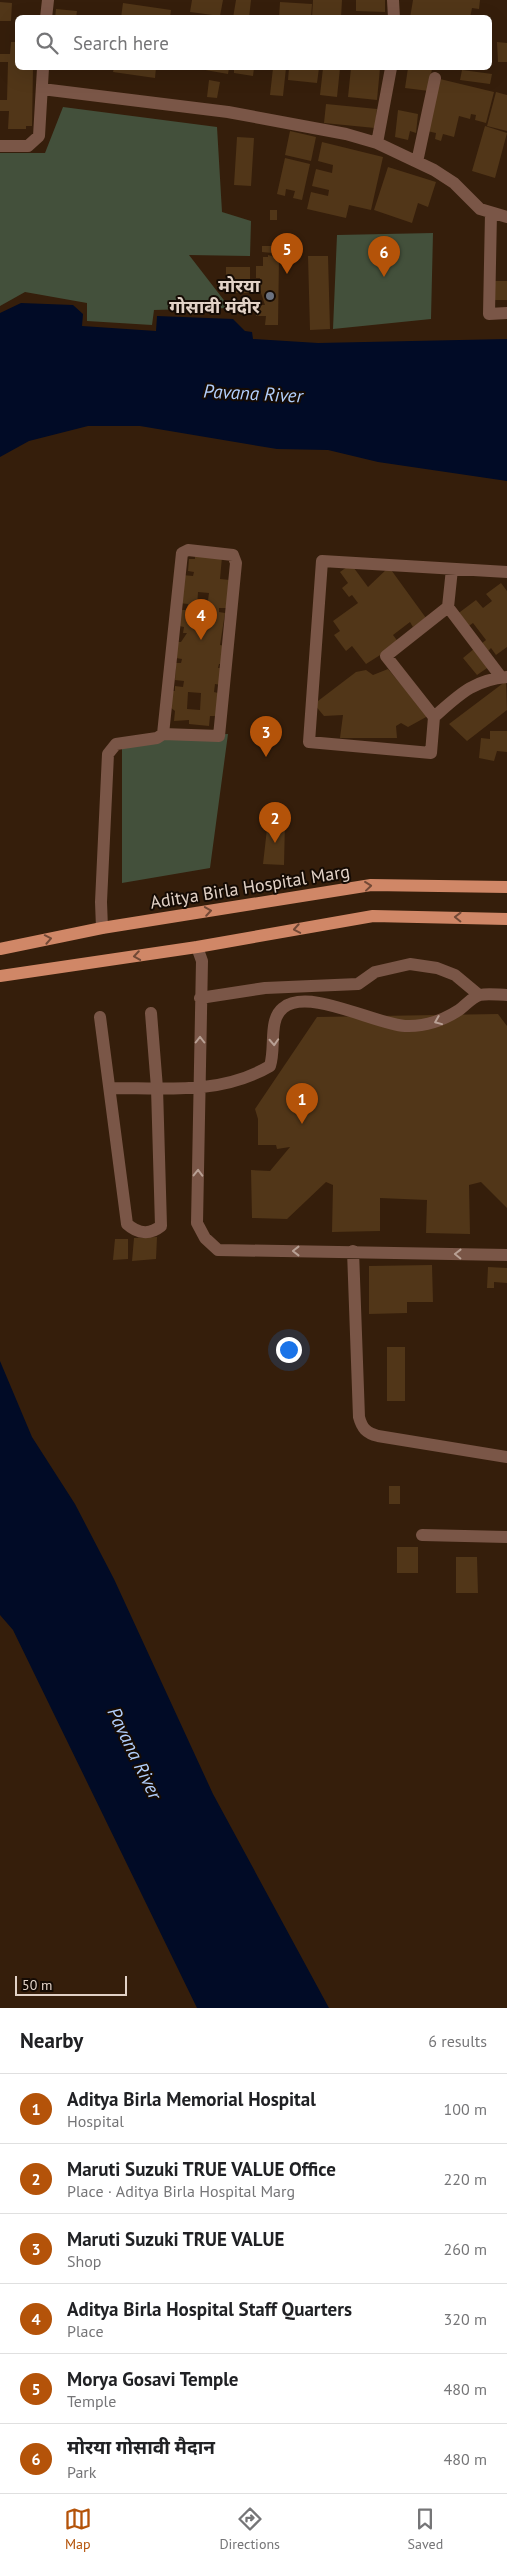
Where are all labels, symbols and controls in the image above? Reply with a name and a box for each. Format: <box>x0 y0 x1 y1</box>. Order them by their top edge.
search box <box>15 15 492 70</box>
icon: search <box>33 29 61 57</box>
text: Search here <box>73 31 169 55</box>
pin: 5 <box>271 233 303 274</box>
pin: 6 <box>368 236 400 277</box>
place label: मोरया गोसावी मंदीर <box>169 274 261 318</box>
marker: मोरया गोसावी मंदीर <box>264 290 276 302</box>
water label: Pavana River <box>203 378 305 408</box>
pin: 4 <box>185 599 217 640</box>
pin: 3 <box>250 716 282 757</box>
pin: 2 <box>259 802 291 843</box>
street label: Aditya Birla Hospital Marg <box>149 859 351 914</box>
one-way arrow <box>365 881 373 892</box>
one-way arrow <box>203 907 212 917</box>
one-way arrow <box>454 912 462 922</box>
one-way arrow <box>292 924 301 934</box>
one-way arrow <box>43 934 52 945</box>
one-way arrow <box>132 950 140 961</box>
one-way arrow <box>434 1014 443 1025</box>
one-way arrow <box>195 1036 205 1044</box>
one-way arrow <box>268 1038 279 1046</box>
pin: 1 <box>286 1083 318 1124</box>
one-way arrow <box>193 1169 203 1176</box>
one-way arrow <box>292 1246 300 1256</box>
one-way arrow <box>454 1248 462 1259</box>
your location <box>276 1337 302 1363</box>
water label: Pavana River <box>102 1703 168 1805</box>
scale bar <box>15 1973 128 1996</box>
text: 50 m <box>22 1976 52 1994</box>
text: Nearby <box>20 2027 83 2054</box>
text: 6 results <box>428 2031 487 2051</box>
text: Aditya Birla Memorial Hospital <box>67 2087 316 2111</box>
text: 1 <box>31 2099 41 2119</box>
text: 100 m <box>444 2099 487 2119</box>
text: Hospital <box>67 2111 124 2131</box>
text: Maruti Suzuki TRUE VALUE Office <box>67 2157 336 2181</box>
text: 2 <box>31 2169 41 2189</box>
text: 220 m <box>444 2169 487 2189</box>
text: Place · Aditya Birla Hospital Marg <box>67 2181 295 2201</box>
text: Maruti Suzuki TRUE VALUE <box>67 2227 284 2251</box>
text: 3 <box>31 2239 41 2259</box>
text: 260 m <box>444 2239 487 2259</box>
text: Shop <box>67 2251 101 2271</box>
text: Aditya Birla Hospital Staff Quarters <box>67 2297 352 2321</box>
text: 4 <box>31 2309 41 2329</box>
text: 320 m <box>444 2309 487 2329</box>
text: Place <box>67 2321 104 2341</box>
text: Morya Gosavi Temple <box>67 2367 238 2391</box>
text: 5 <box>31 2379 41 2399</box>
text: 480 m <box>444 2379 487 2399</box>
text: Temple <box>67 2391 116 2411</box>
text: मोरया गोसावी मैदान <box>67 2435 215 2459</box>
text: 6 <box>31 2449 41 2469</box>
text: 480 m <box>444 2449 487 2469</box>
text: Park <box>67 2462 96 2482</box>
tab: Map <box>64 2505 92 2553</box>
tab: Directions <box>219 2505 280 2553</box>
tab: Saved <box>408 2505 443 2553</box>

